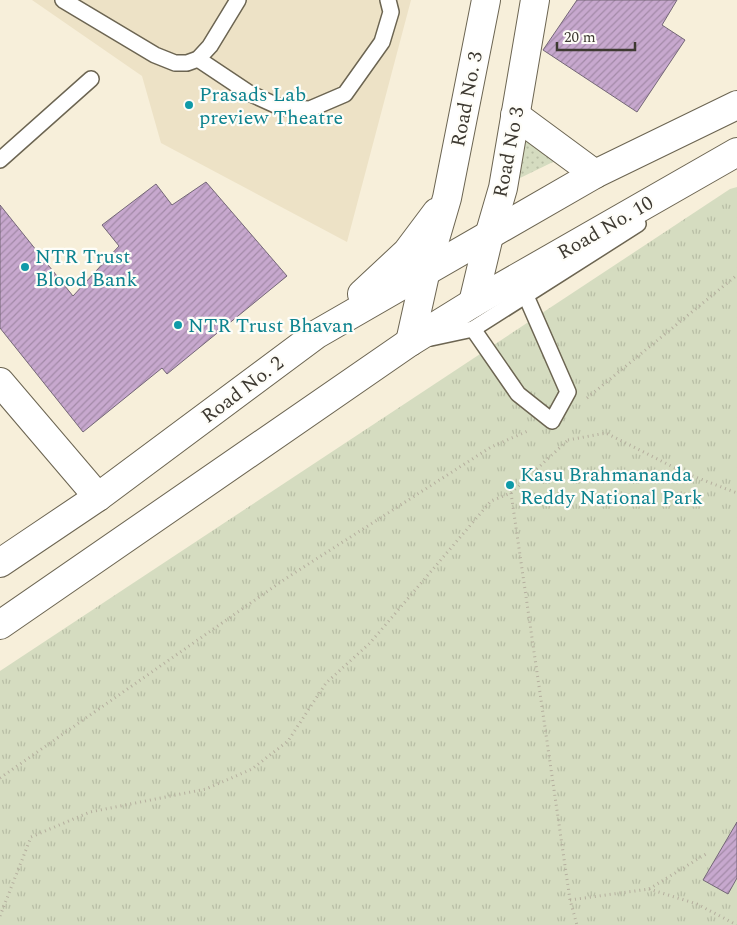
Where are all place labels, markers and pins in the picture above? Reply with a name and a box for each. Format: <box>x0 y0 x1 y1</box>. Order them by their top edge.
place label: Prasads Lab preview Theatre <box>199 80 343 133</box>
marker: Prasads Lab preview Theatre <box>183 99 195 111</box>
place label: NTR Trust Blood Bank <box>35 242 138 295</box>
marker: NTR Trust Blood Bank <box>19 261 31 273</box>
place label: NTR Trust Bhavan <box>188 311 354 341</box>
marker: NTR Trust Bhavan <box>172 319 184 331</box>
place label: Kasu Brahmananda Reddy National Park <box>520 460 703 513</box>
marker: Kasu Brahmananda Reddy National Park <box>504 479 516 491</box>

